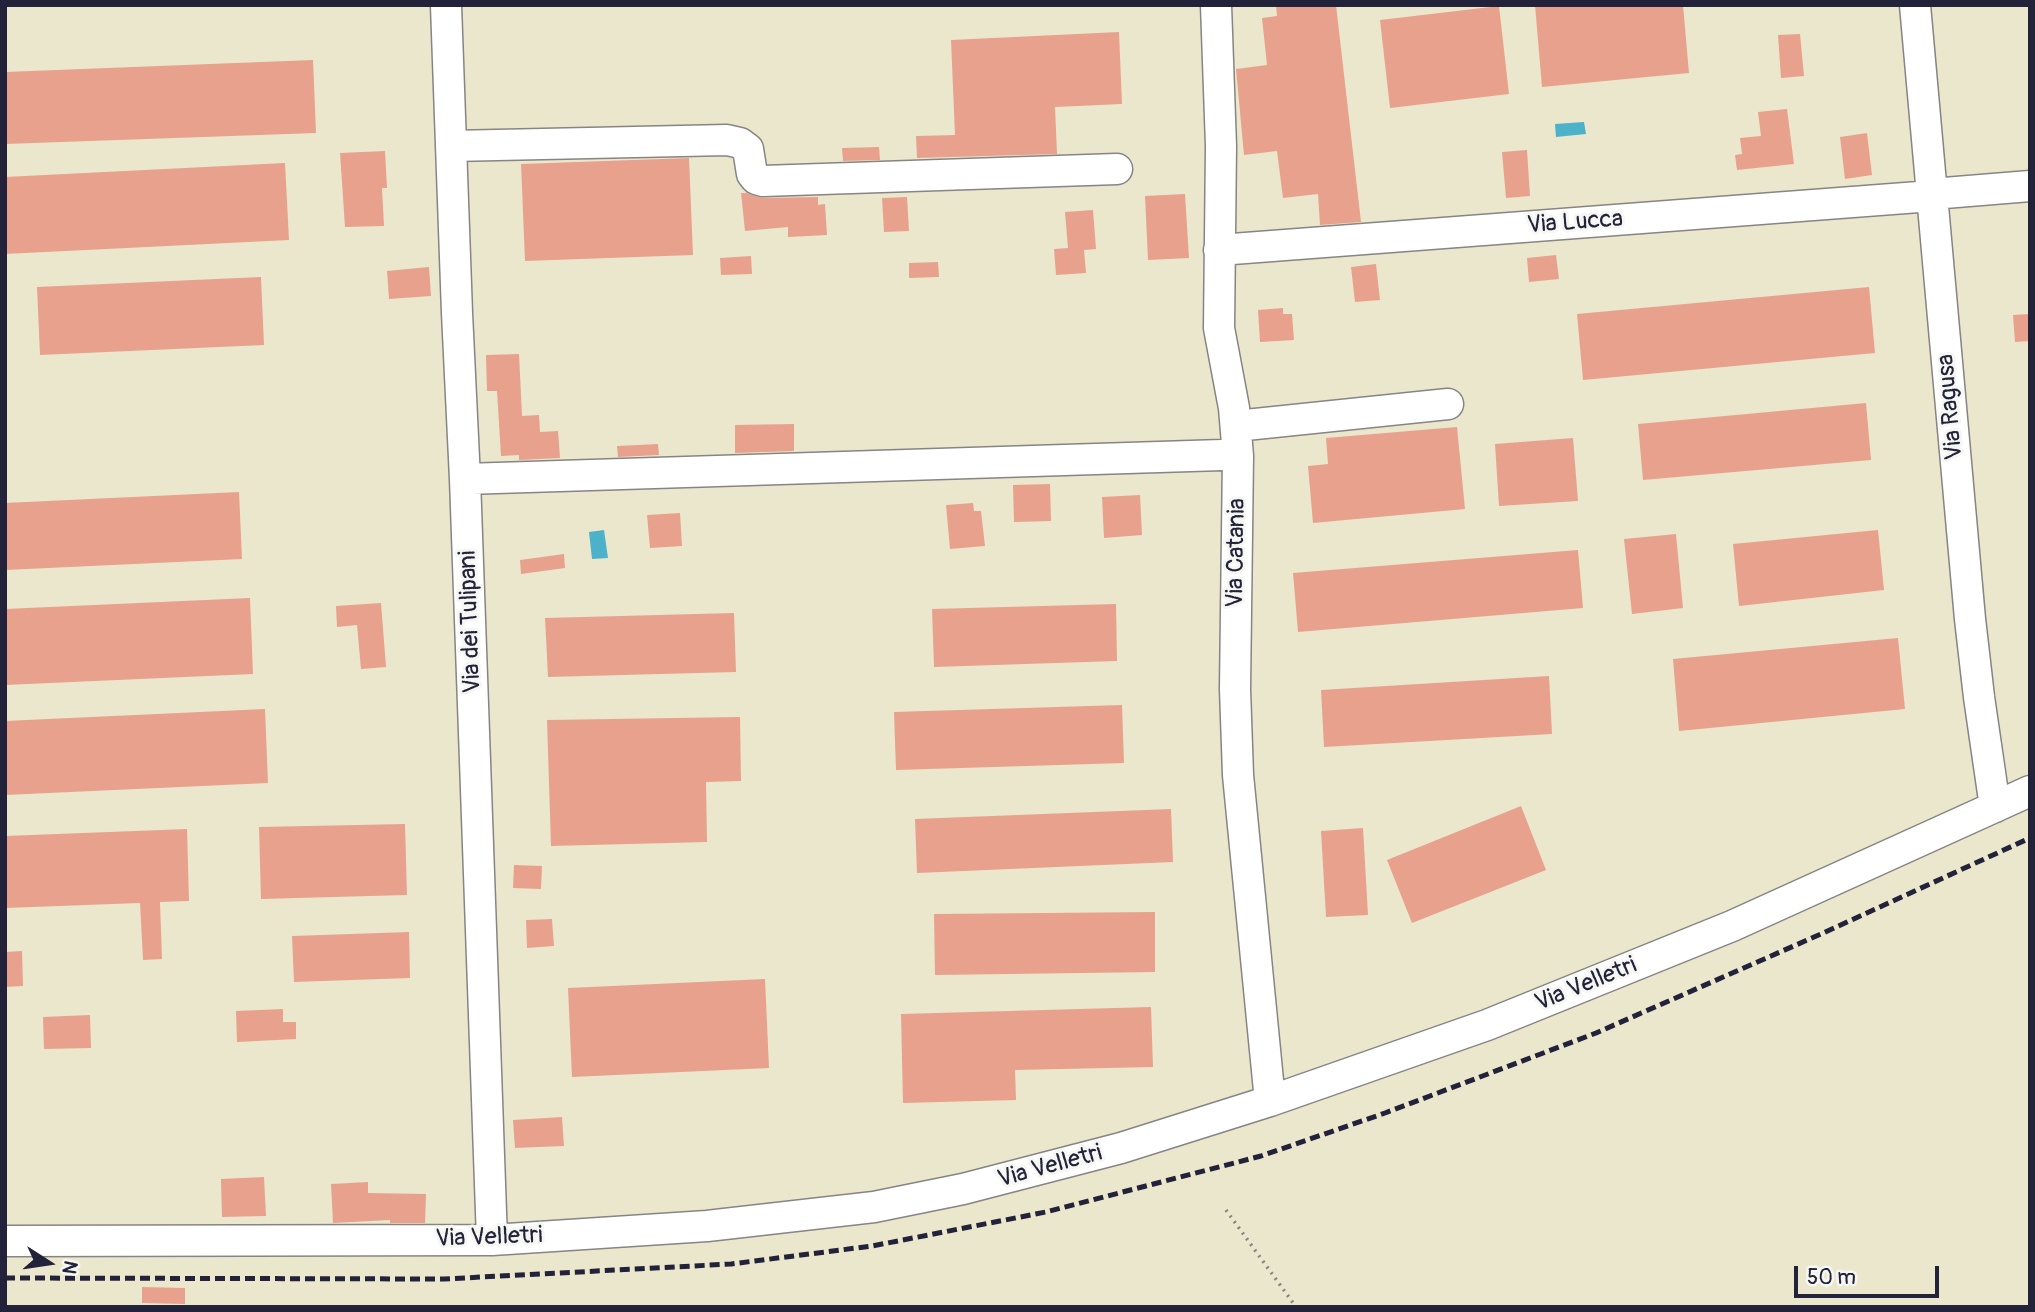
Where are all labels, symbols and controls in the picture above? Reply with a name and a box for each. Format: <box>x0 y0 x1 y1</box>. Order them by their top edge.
street label: Via Lucca <box>1526 205 1624 241</box>
street label: Via Ragusa <box>1932 353 1970 461</box>
street label: Via Catania <box>1222 498 1252 608</box>
street label: Via dei Tulipani <box>454 550 488 694</box>
street label: Via Velletri <box>1531 952 1641 1018</box>
street label: Via Velletri <box>995 1139 1105 1195</box>
street label: Via Velletri <box>435 1222 543 1254</box>
north arrow <box>14 1228 84 1298</box>
scale bar <box>1797 1252 1942 1296</box>
text: N <box>56 1259 83 1276</box>
text: 50 m <box>1807 1264 1856 1291</box>

